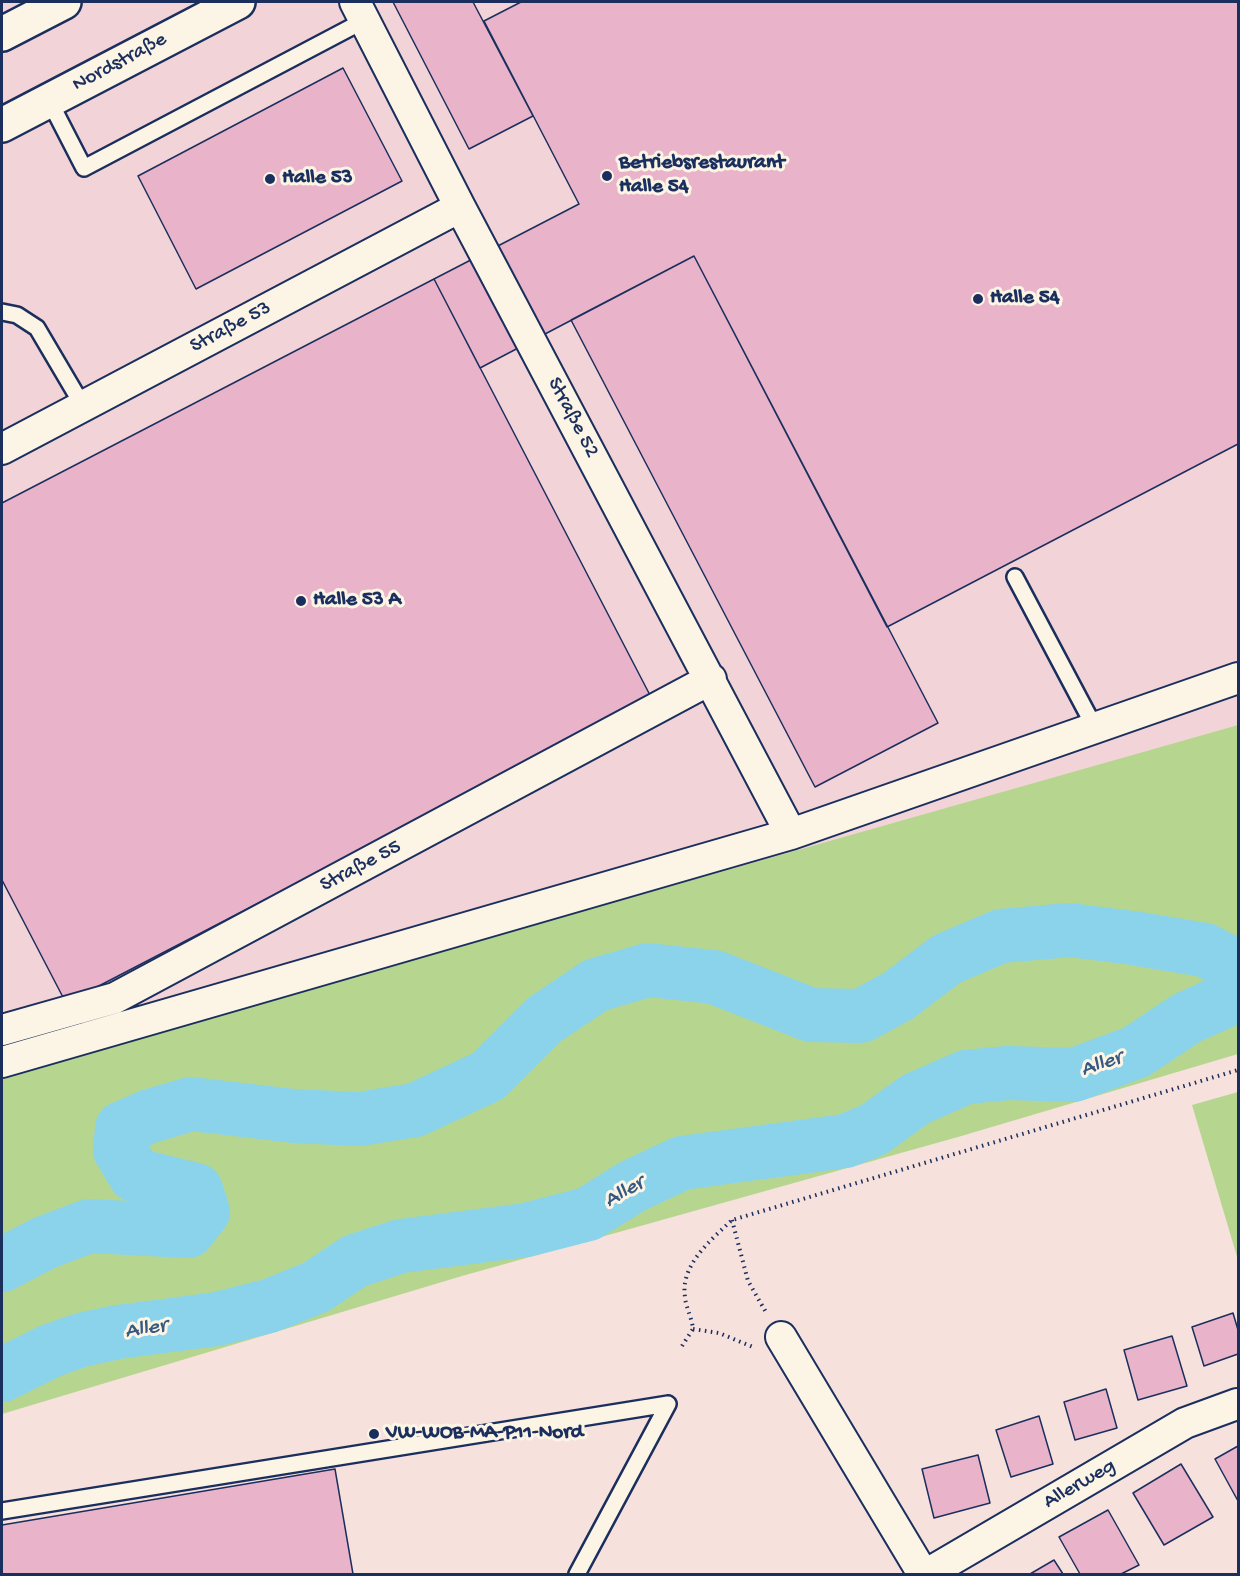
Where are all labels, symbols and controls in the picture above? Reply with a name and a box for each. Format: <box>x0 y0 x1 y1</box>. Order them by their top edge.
street label: Nordstraße <box>68 28 172 98</box>
place label: Betriebsrestaurant Halle 54 <box>619 151 785 201</box>
place label: Halle 53 <box>282 166 353 192</box>
marker: Betriebsrestaurant Halle 54 <box>600 169 614 183</box>
marker: Halle 53 <box>263 172 277 186</box>
place label: Halle 54 <box>990 286 1060 312</box>
marker: Halle 54 <box>971 292 985 306</box>
street label: Straße 53 <box>186 296 276 360</box>
street label: Straße 52 <box>540 374 604 462</box>
place label: Halle 53 A <box>313 588 401 614</box>
marker: Halle 53 A <box>294 594 308 608</box>
street label: Straße 55 <box>316 835 406 899</box>
water label: Aller <box>1078 1046 1126 1084</box>
water label: Aller <box>600 1171 650 1215</box>
water label: Aller <box>123 1314 169 1346</box>
place label: VW-WOB-MA-P11-Nord <box>386 1421 583 1447</box>
marker: VW-WOB-MA-P11-Nord <box>367 1427 381 1441</box>
street label: Allerweg <box>1040 1454 1120 1516</box>

